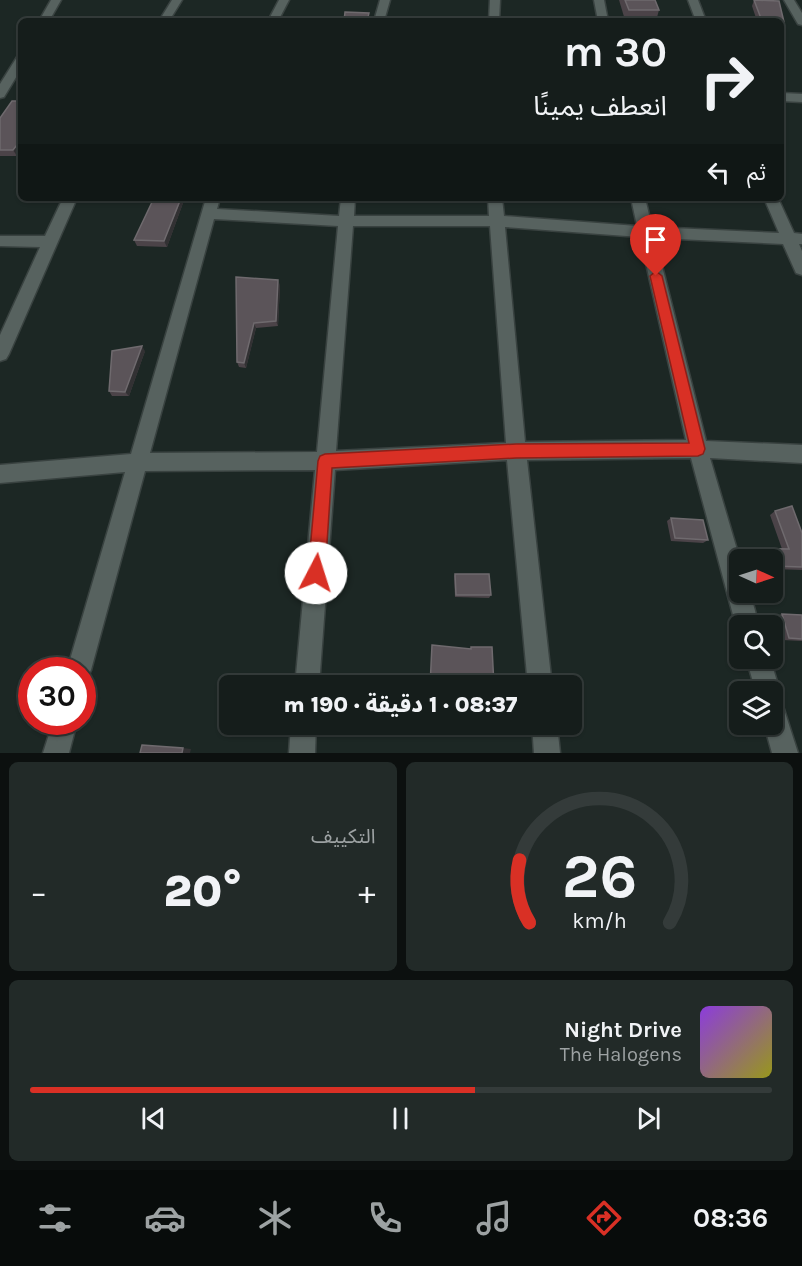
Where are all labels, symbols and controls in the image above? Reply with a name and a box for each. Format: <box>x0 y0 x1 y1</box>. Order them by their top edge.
text: 30 m <box>564 27 667 77</box>
icon: right <box>688 42 766 120</box>
text: انعطف يمينًا <box>533 90 667 122</box>
icon: left <box>702 156 735 189</box>
text: ثم <box>747 160 766 186</box>
pin <box>630 214 681 276</box>
icon: arrive <box>639 223 672 256</box>
position arrow <box>284 541 348 605</box>
north arrow <box>729 549 783 603</box>
map controls <box>729 549 783 735</box>
button: search <box>729 615 783 669</box>
speed limit sign: 30 <box>18 657 96 735</box>
button: layers <box>729 681 783 735</box>
text: 08:37 · 1 دقيقة · 190 m <box>284 692 517 718</box>
text: التكييف <box>311 825 376 848</box>
text: 26 <box>561 840 637 913</box>
text: 20° <box>164 865 242 917</box>
text: − <box>30 873 47 911</box>
text: + <box>358 873 375 911</box>
text: km/h <box>572 909 626 934</box>
text: Night Drive <box>564 1017 682 1043</box>
text: The Halogens <box>560 1043 682 1066</box>
icon: previous <box>137 1102 170 1135</box>
icon: pause <box>384 1102 417 1135</box>
icon: next <box>632 1102 665 1135</box>
icon: filters <box>34 1197 76 1239</box>
icon: car <box>144 1197 186 1239</box>
icon: climate <box>254 1197 296 1239</box>
icon: phone <box>364 1197 406 1239</box>
icon: music <box>473 1197 515 1239</box>
icon: directions <box>583 1197 625 1239</box>
text: 08:36 <box>693 1202 768 1234</box>

